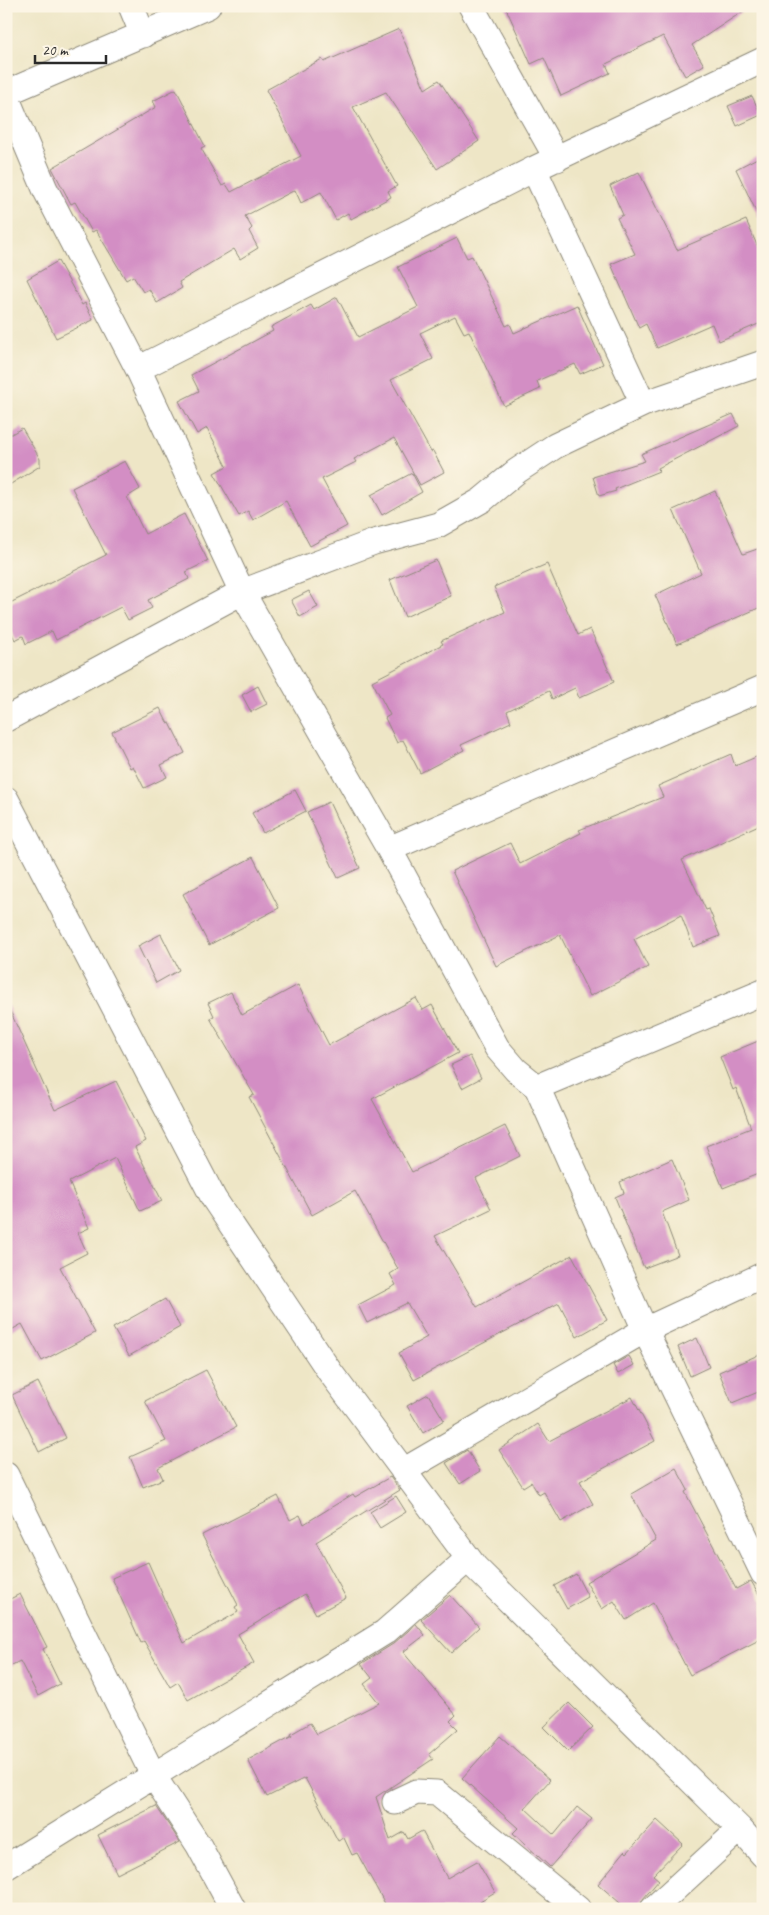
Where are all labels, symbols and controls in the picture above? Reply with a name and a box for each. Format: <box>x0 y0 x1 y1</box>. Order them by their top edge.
scale bar <box>35 32 106 64</box>
text: 20 m <box>42 41 69 60</box>

